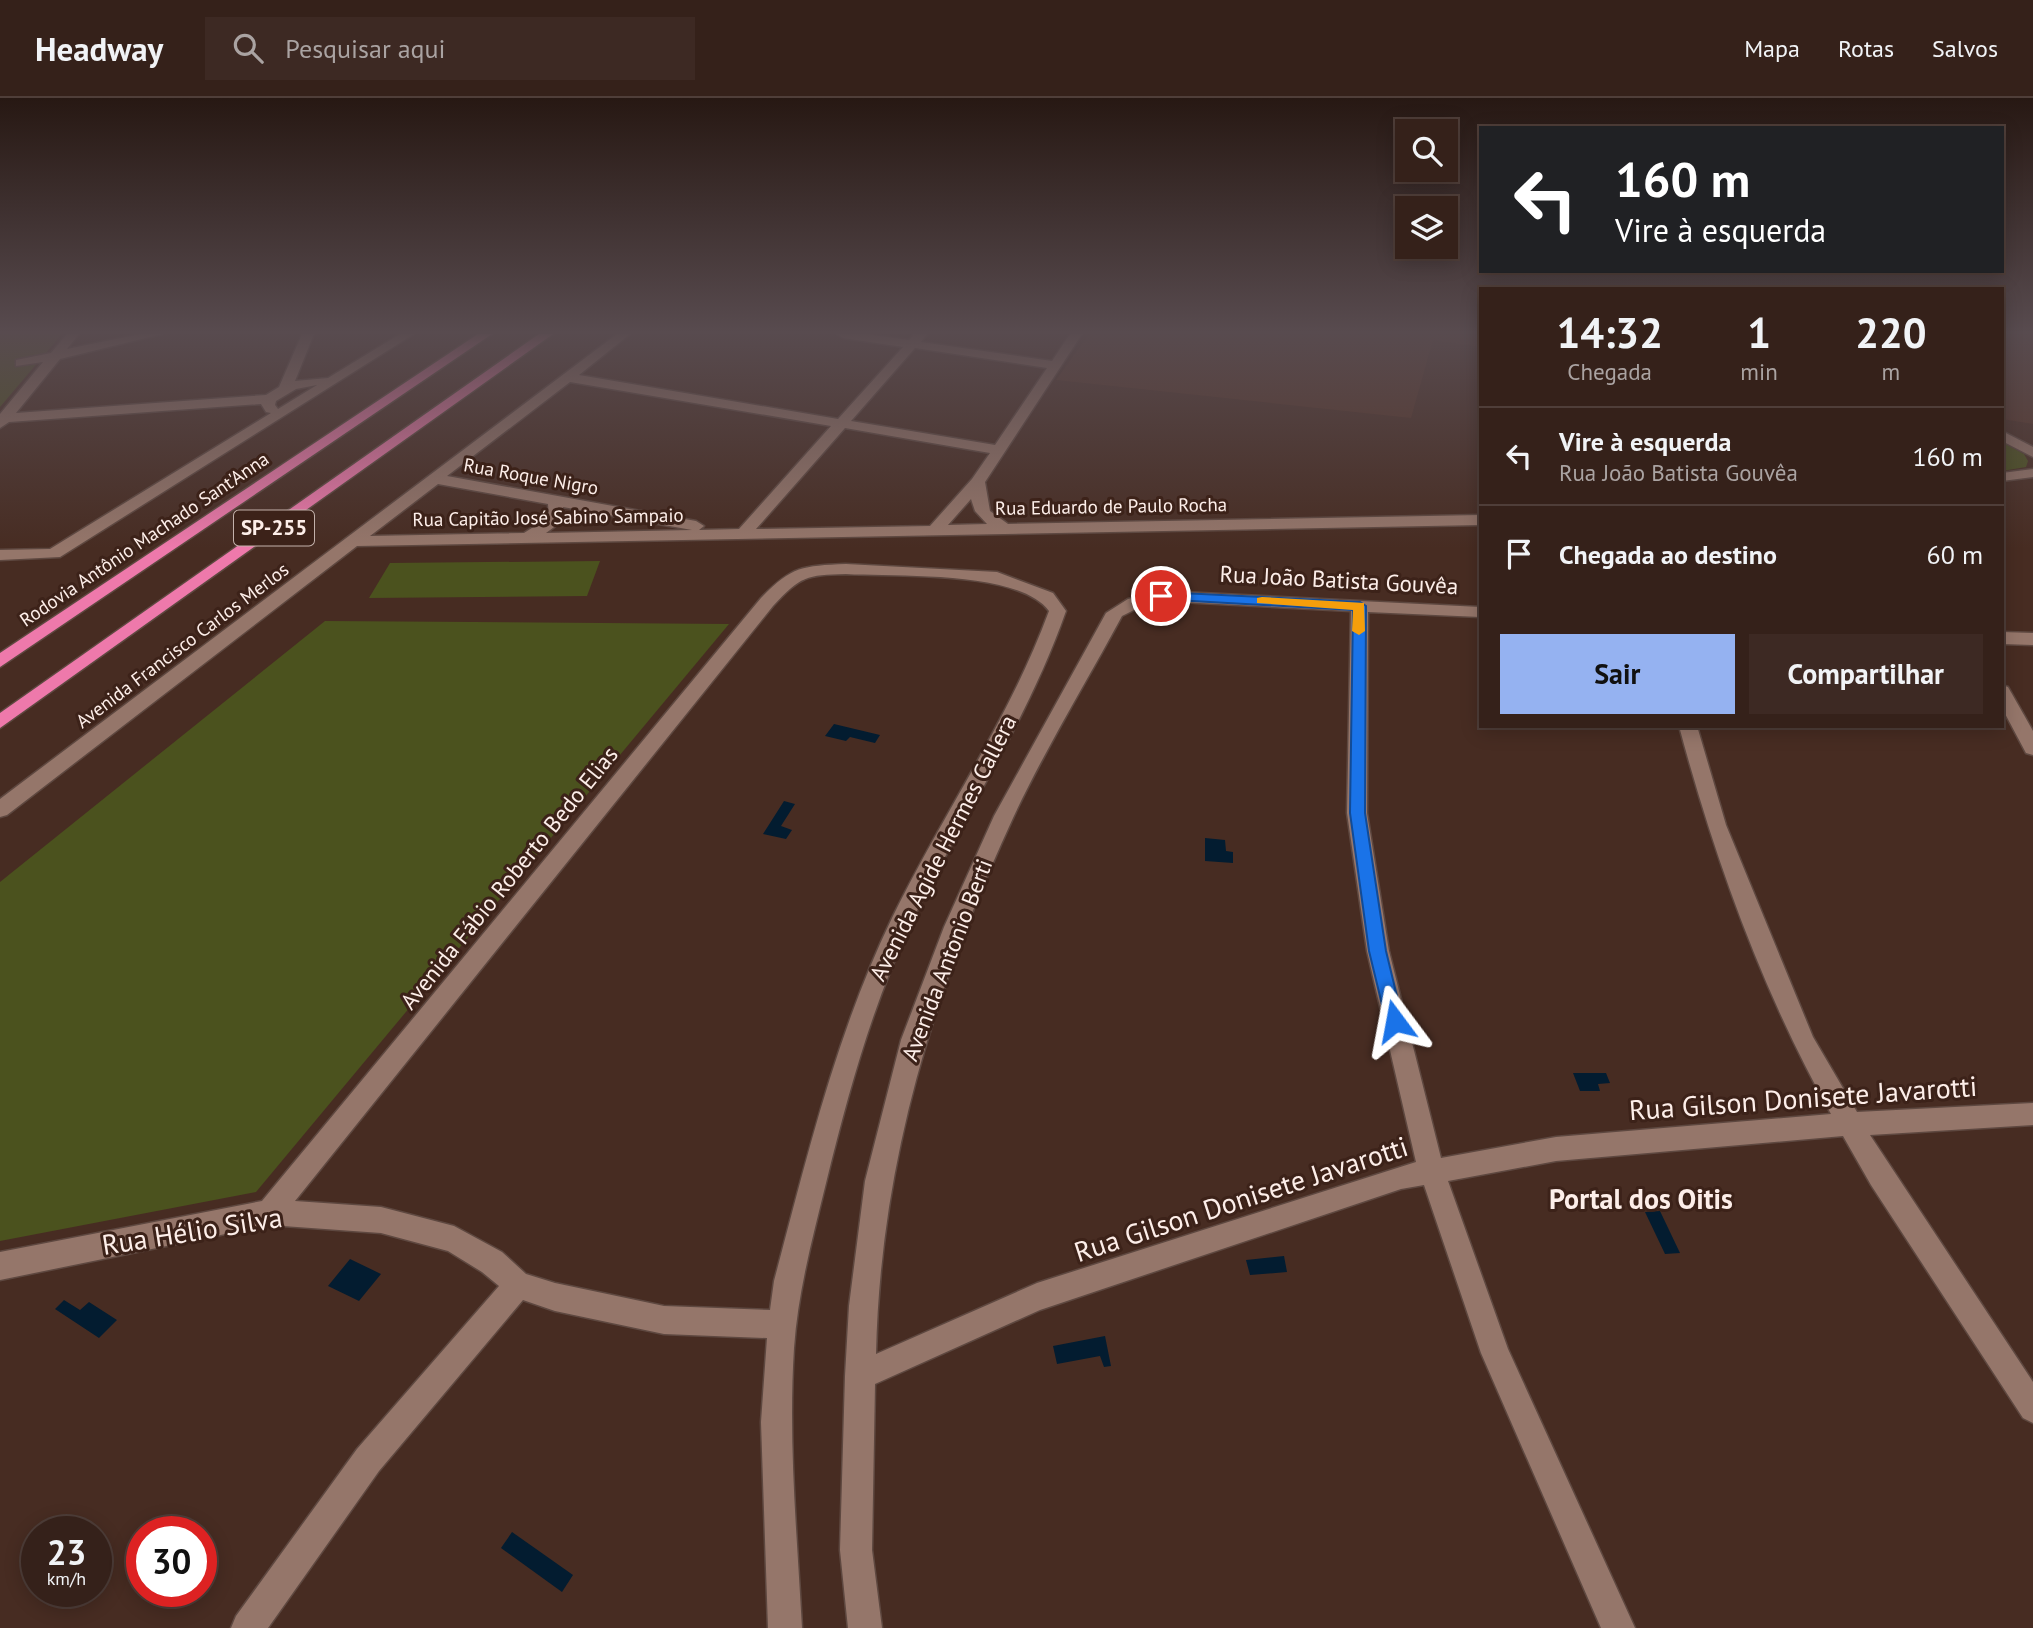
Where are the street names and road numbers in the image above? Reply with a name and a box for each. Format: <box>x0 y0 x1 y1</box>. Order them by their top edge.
street label: Rodovia Antônio Machado Sant'Anna <box>15 446 273 632</box>
street label: Rua Roque Nigro <box>462 452 600 500</box>
street label: Rua Eduardo de Paulo Rocha <box>995 492 1227 520</box>
street label: Rua Capitão José Sabino Sampaio <box>412 503 684 531</box>
road number: SP-255 <box>234 510 314 546</box>
street label: Avenida Francisco Carlos Merlos <box>71 557 293 733</box>
street label: Rua João Batista Gouvêa <box>1219 559 1459 600</box>
street label: Avenida Agide Hermes Callera <box>863 710 1022 986</box>
street label: Avenida Fábio Roberto Bedo Elias <box>394 740 624 1015</box>
street label: Avenida Antonio Berti <box>895 855 998 1065</box>
street label: Rua Gilson Donisete Javarotti <box>1628 1067 1978 1128</box>
street label: Rua Gilson Donisete Javarotti <box>1069 1127 1412 1270</box>
street label: Rua Hélio Silva <box>99 1198 285 1263</box>

